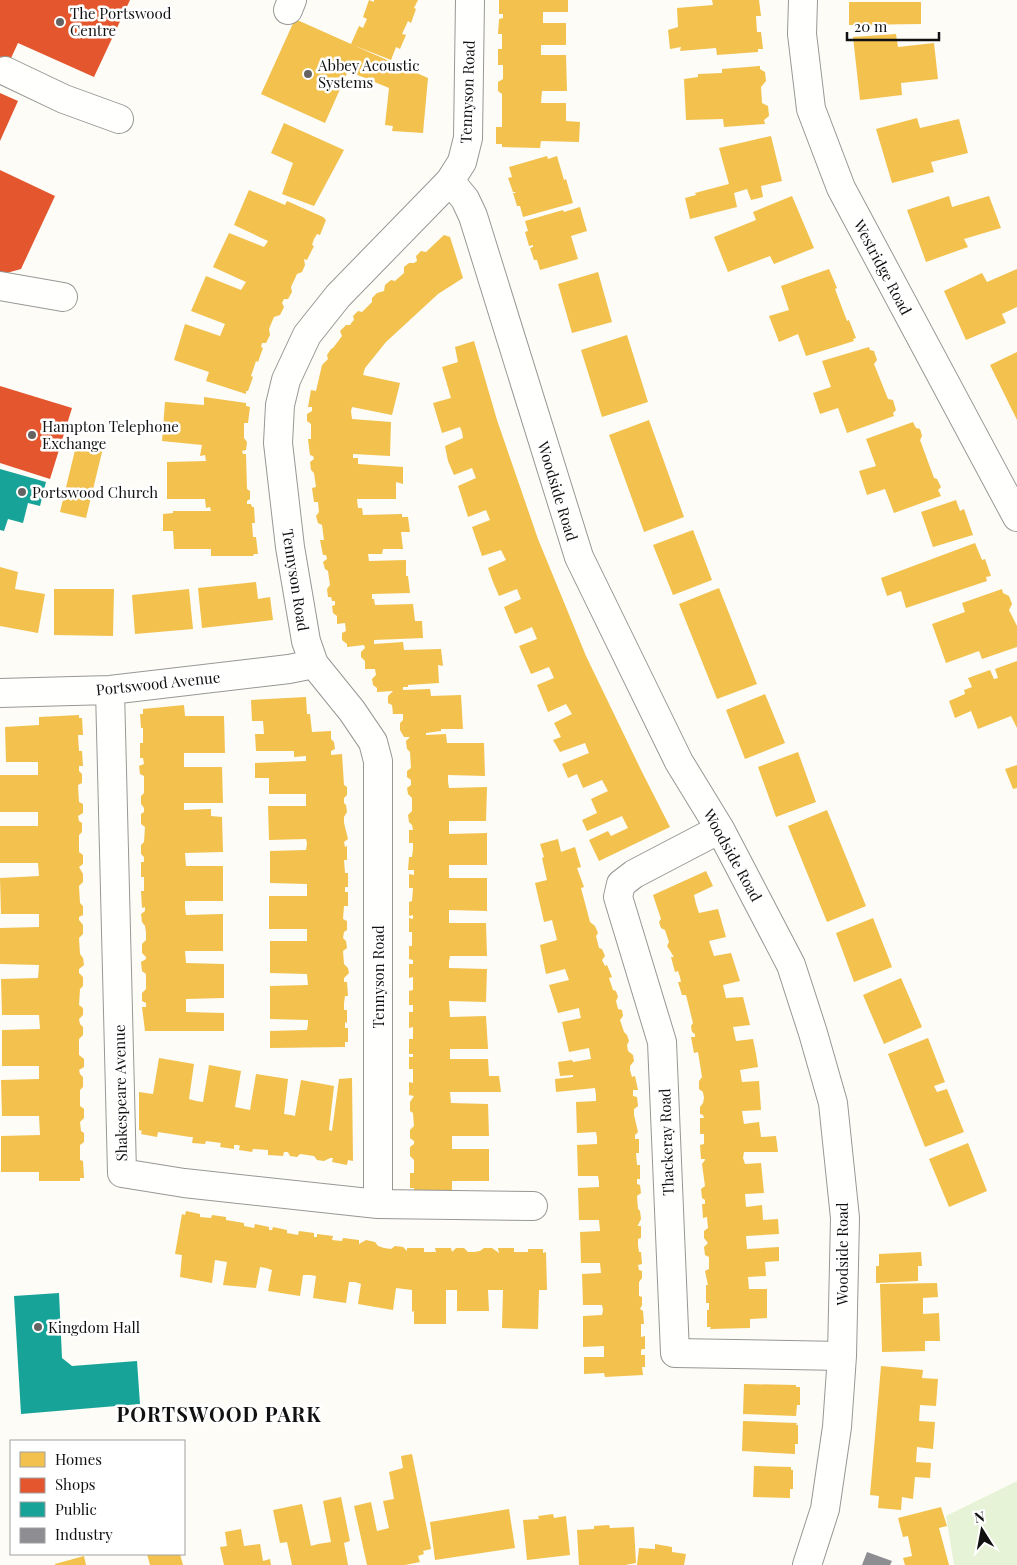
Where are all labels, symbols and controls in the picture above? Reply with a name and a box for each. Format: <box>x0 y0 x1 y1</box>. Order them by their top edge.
place label: The Portswood Centre <box>70 3 172 40</box>
scale bar <box>847 10 940 42</box>
marker: The Portswood Centre <box>54 16 66 28</box>
text: 20 m <box>854 16 888 36</box>
street label: Tennyson Road <box>455 40 479 144</box>
place label: Abbey Acoustic Systems <box>317 55 420 92</box>
marker: Abbey Acoustic Systems <box>302 68 314 80</box>
street label: Westridge Road <box>849 215 917 318</box>
place label: Hampton Telephone Exchange <box>42 416 179 453</box>
marker: Hampton Telephone Exchange <box>26 429 38 441</box>
street label: Woodside Road <box>533 438 583 543</box>
place label: Portswood Church <box>32 482 158 502</box>
marker: Portswood Church <box>16 486 28 498</box>
street label: Tennyson Road <box>278 527 314 633</box>
street label: Portswood Avenue <box>95 667 221 699</box>
street label: Woodside Road <box>699 804 767 905</box>
street label: Tennyson Road <box>368 925 388 1029</box>
street label: Shakespeare Avenue <box>109 1024 131 1162</box>
street label: Thackeray Road <box>654 1088 678 1196</box>
street label: Woodside Road <box>832 1202 852 1306</box>
place label: Kingdom Hall <box>48 1317 140 1337</box>
marker: Kingdom Hall <box>32 1321 44 1333</box>
district label: PORTSWOOD PARK <box>117 1400 321 1427</box>
legend <box>10 1440 185 1555</box>
text: Homes <box>55 1449 102 1469</box>
text: Shops <box>55 1474 96 1494</box>
text: Public <box>55 1499 97 1519</box>
north arrow <box>957 1505 1007 1555</box>
text: N <box>973 1506 986 1527</box>
text: Industry <box>55 1524 113 1544</box>

